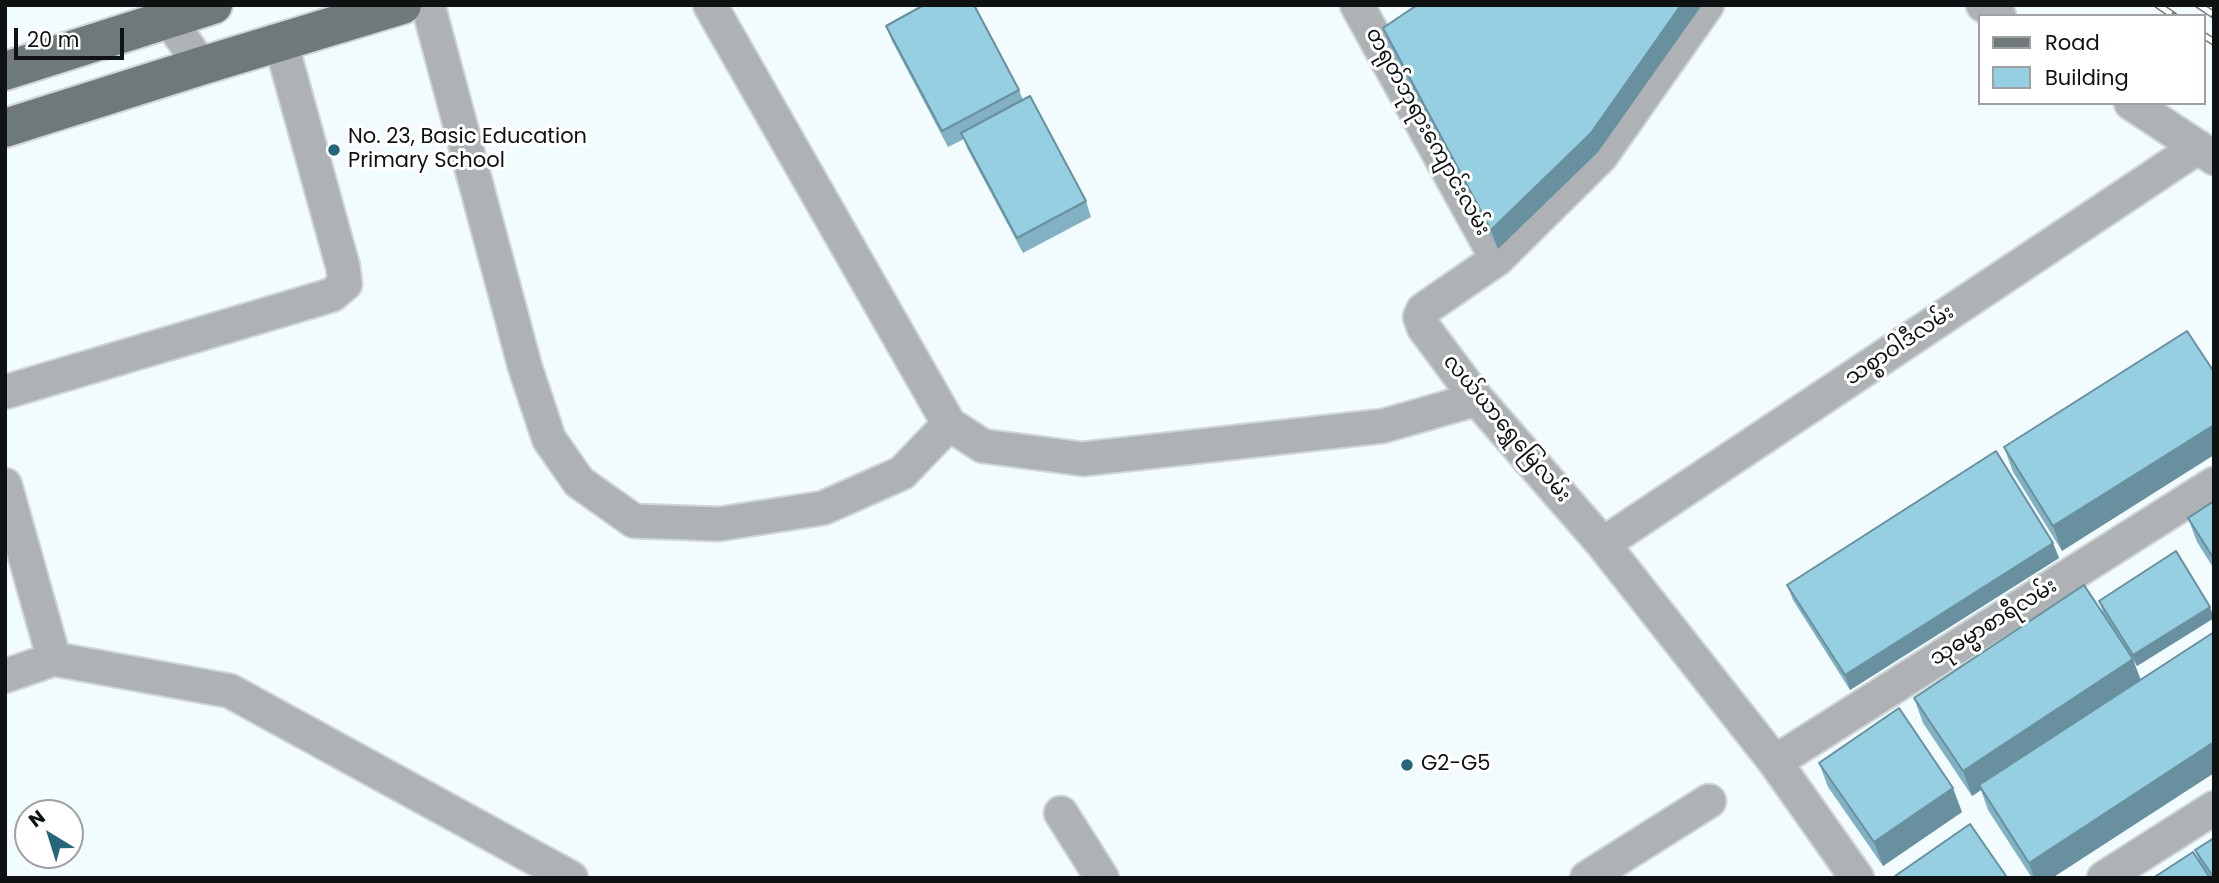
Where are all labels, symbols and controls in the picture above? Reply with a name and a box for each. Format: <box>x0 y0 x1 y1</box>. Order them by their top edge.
scale bar <box>18 14 128 58</box>
legend <box>1978 14 2205 105</box>
street label: တရုတ်ဘုရားကျောင်းလမ်း <box>1359 24 1495 240</box>
text: 20 m <box>27 25 80 54</box>
text: Road <box>2045 28 2100 57</box>
text: Building <box>2045 63 2129 92</box>
place label: No. 23, Basic Education Primary School <box>348 125 587 175</box>
marker: No. 23, Basic Education Primary School <box>326 142 342 158</box>
street label: သစ္စာဝါဒီလမ်း <box>1841 300 1959 392</box>
street label: လယ်ယာရွှေမြေလမ်း <box>1437 350 1575 508</box>
street label: သုဓမ္မာစာရီလမ်း <box>1926 574 2062 672</box>
place label: G2-G5 <box>1421 752 1491 778</box>
marker: G2-G5 <box>1399 757 1415 773</box>
north arrow <box>14 799 84 869</box>
text: N <box>23 804 51 834</box>

